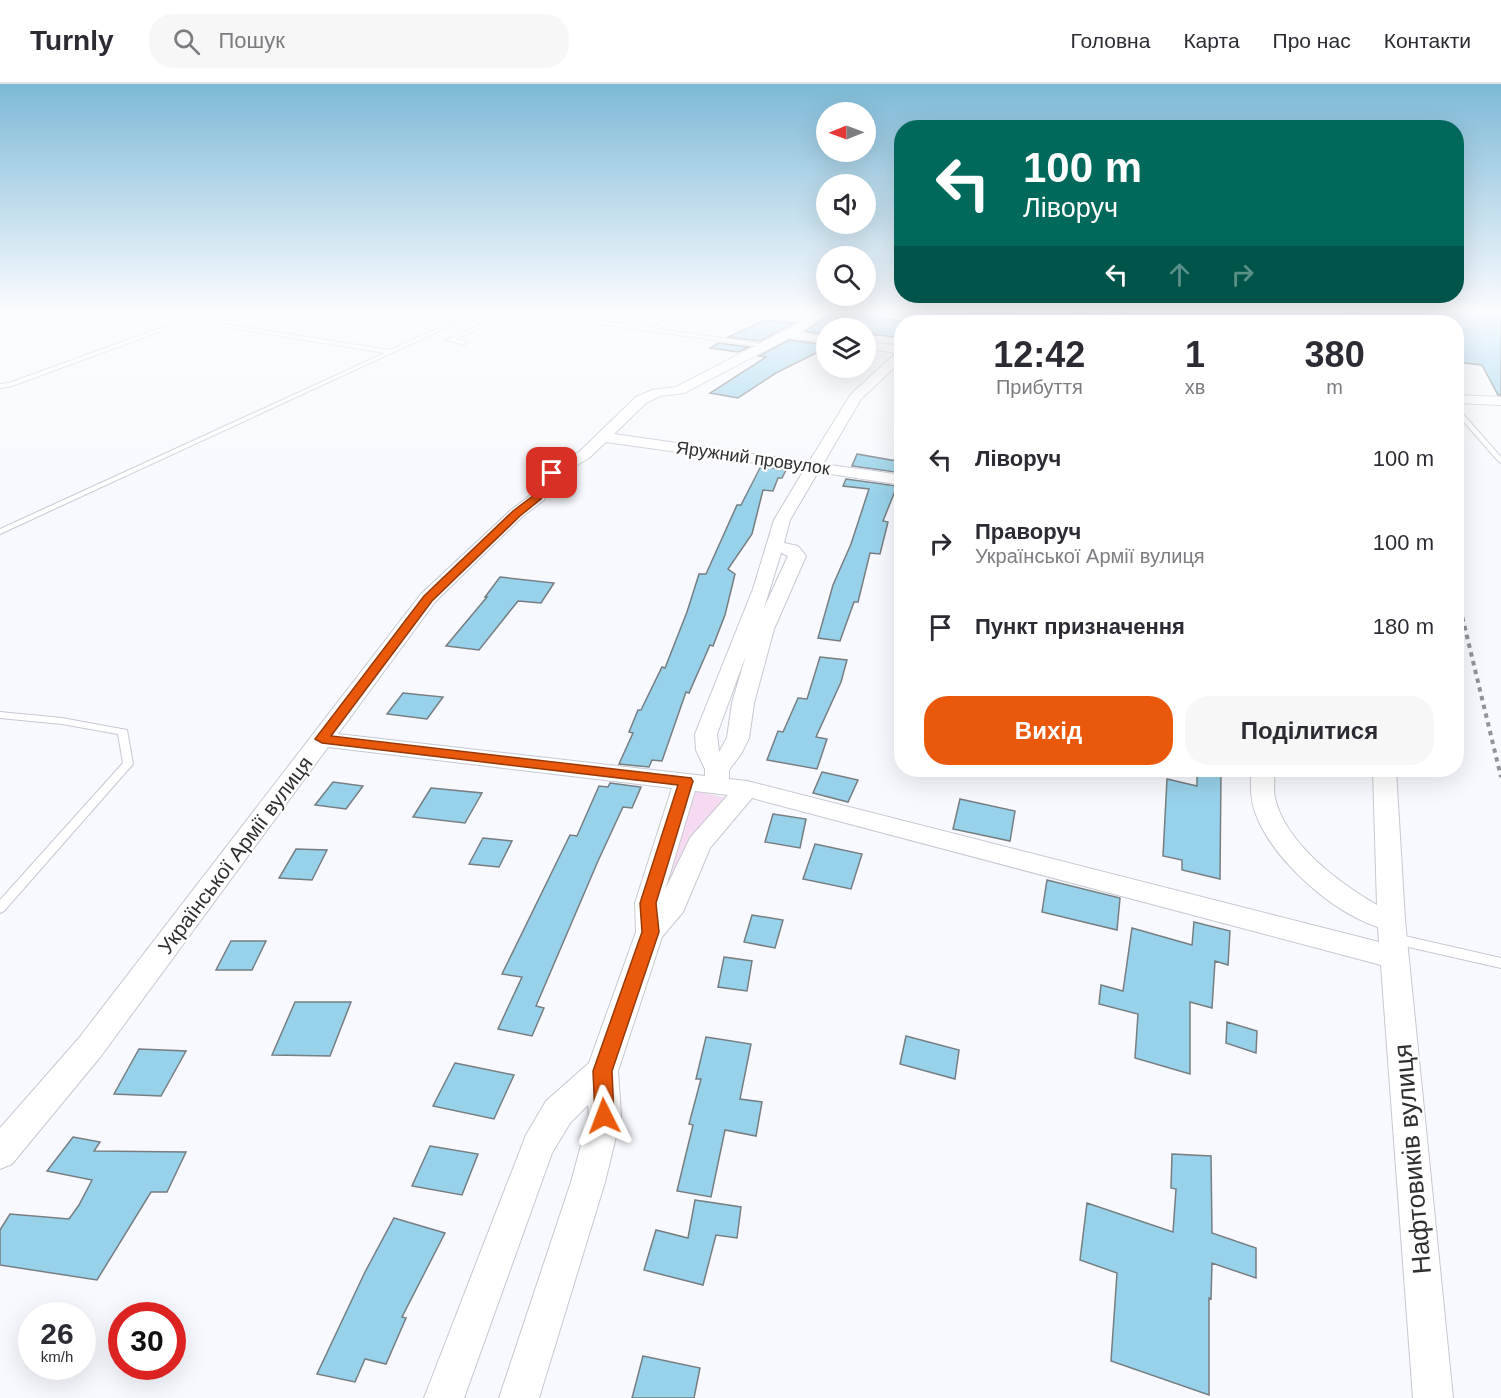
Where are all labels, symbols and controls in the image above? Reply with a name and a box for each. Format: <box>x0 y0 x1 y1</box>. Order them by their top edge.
search box <box>149 14 569 68</box>
text: Turnly <box>30 25 113 56</box>
icon: search <box>170 25 203 58</box>
text: Пошук <box>218 28 285 53</box>
text: Головна <box>1071 29 1150 52</box>
text: Карта <box>1183 29 1240 52</box>
text: Про нас <box>1273 29 1351 52</box>
text: Контакти <box>1384 29 1471 52</box>
north arrow <box>816 102 876 162</box>
map controls <box>816 102 876 378</box>
icon: left <box>924 144 1002 222</box>
text: 100 m <box>1023 144 1142 191</box>
button: sound <box>816 174 876 234</box>
text: Ліворуч <box>1023 193 1118 223</box>
button: search <box>816 246 876 306</box>
icon: left <box>1100 258 1133 291</box>
icon: ahead <box>1163 258 1196 291</box>
icon: right <box>1226 258 1259 291</box>
button: layers <box>816 318 876 378</box>
text: 12:42 <box>993 334 1085 375</box>
text: 1 <box>1185 334 1205 375</box>
text: 380 <box>1305 334 1365 375</box>
text: Прибуття <box>996 376 1083 398</box>
text: хв <box>1185 376 1205 398</box>
text: m <box>1326 376 1343 398</box>
street label: Яружний провулок <box>675 437 831 479</box>
icon: left <box>924 443 957 476</box>
text: Ліворуч <box>975 446 1061 471</box>
text: 100 m <box>1373 446 1434 471</box>
pin <box>526 447 577 498</box>
icon: arrive <box>535 456 568 489</box>
text: Праворуч <box>975 519 1081 544</box>
icon: right <box>924 527 957 560</box>
text: 100 m <box>1373 530 1434 555</box>
text: Української Армії вулиця <box>975 545 1205 567</box>
icon: arrive <box>924 611 957 644</box>
text: Пункт призначення <box>975 614 1185 639</box>
text: 180 m <box>1373 614 1434 639</box>
button: Вихід <box>924 696 1173 765</box>
button: Поділитися <box>1185 696 1434 765</box>
street label: Української Армії вулиця <box>153 752 317 958</box>
street label: Нафтовиків вулиця <box>1387 1043 1437 1275</box>
position arrow <box>572 1084 636 1148</box>
speed limit sign: 30 <box>108 1302 186 1380</box>
text: 26 <box>40 1317 74 1350</box>
text: km/h <box>41 1348 73 1365</box>

